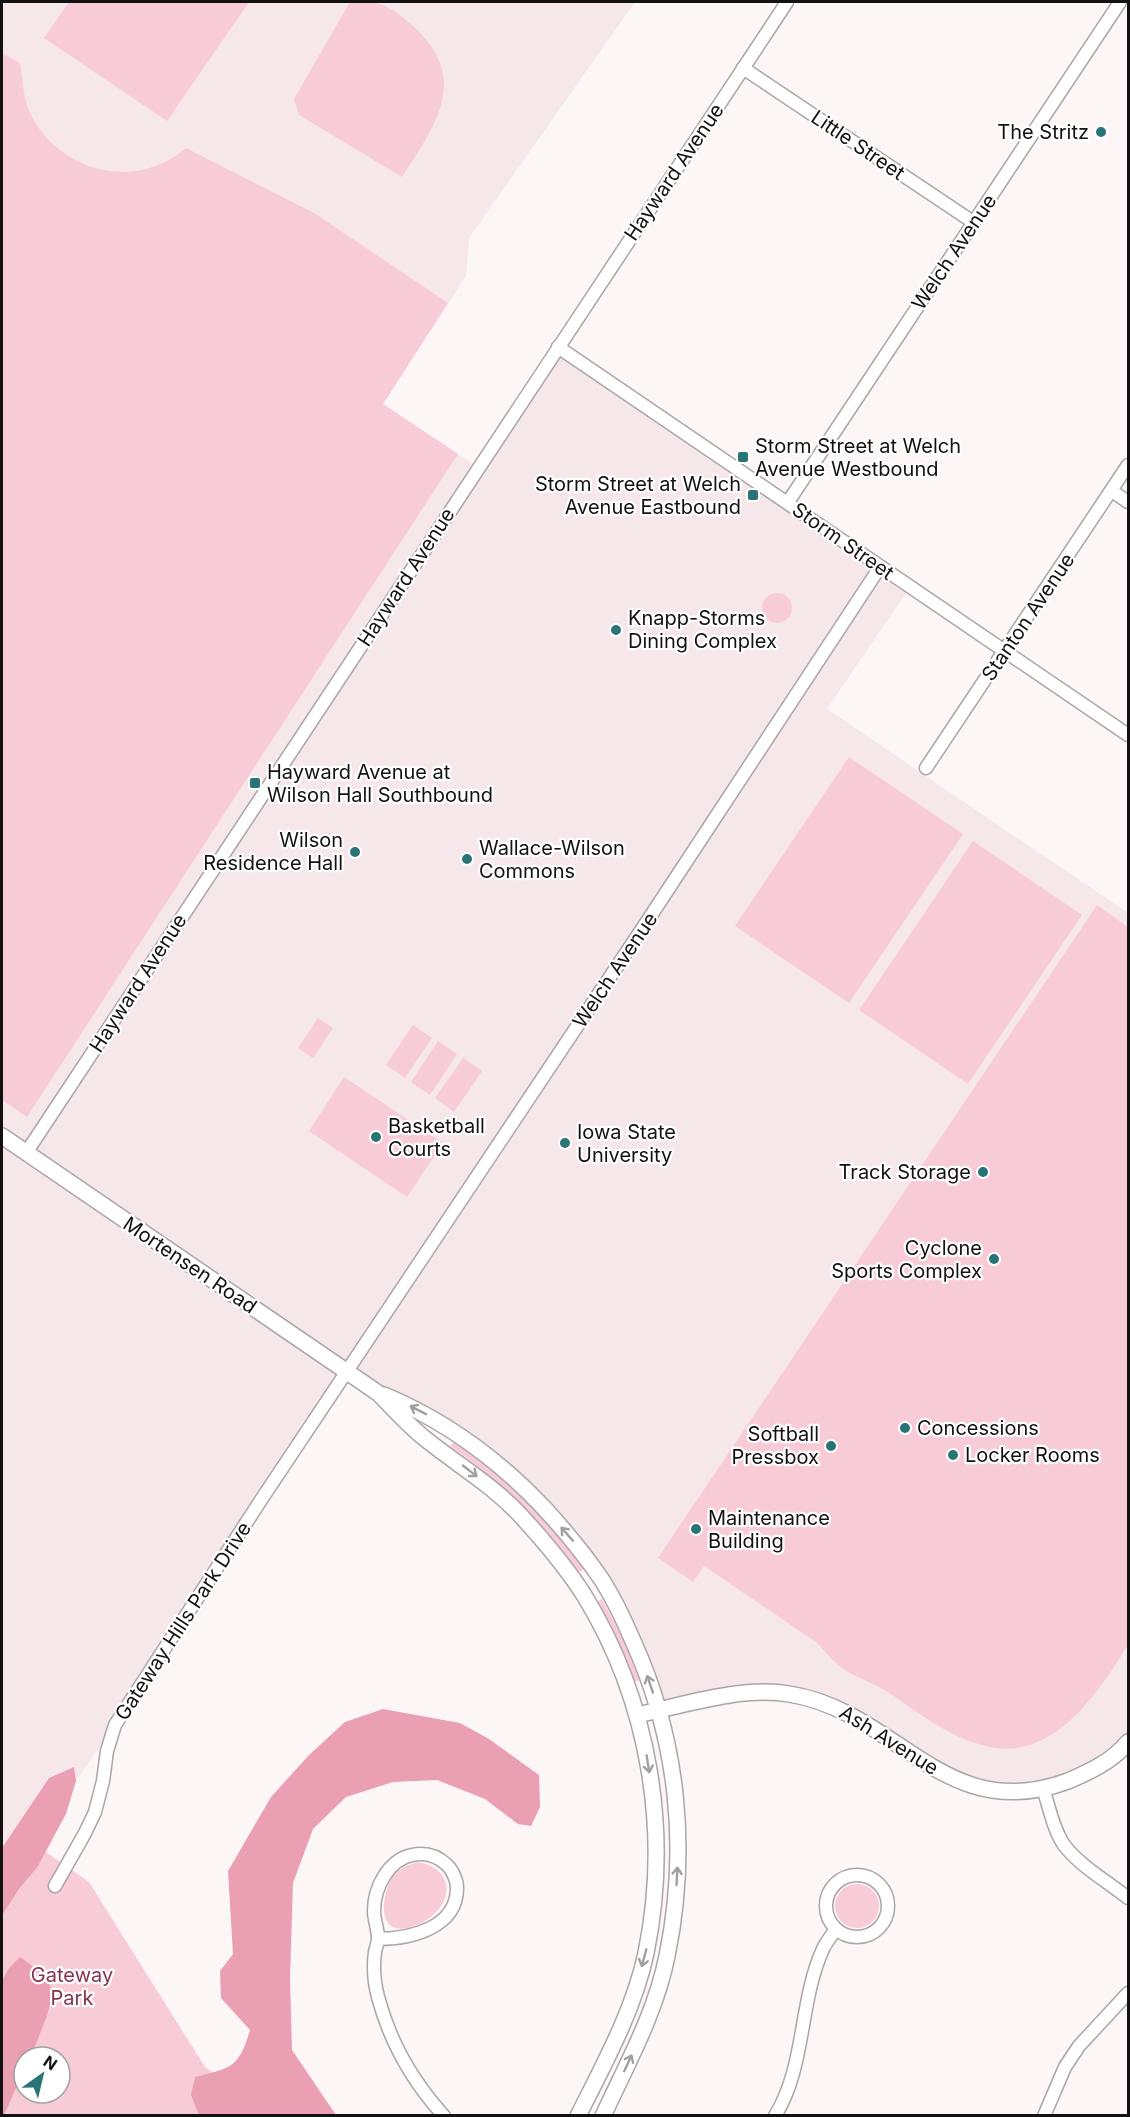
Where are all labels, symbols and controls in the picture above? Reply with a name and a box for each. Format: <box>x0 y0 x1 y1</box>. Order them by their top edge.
street label: Hayward Avenue <box>619 99 729 245</box>
street label: Little Street <box>807 105 910 185</box>
place label: The Stritz <box>997 120 1089 144</box>
marker: The Stritz <box>1094 125 1108 139</box>
street label: Welch Avenue <box>906 190 1002 314</box>
place label: Storm Street at Welch Avenue Westbound <box>755 434 961 481</box>
marker: Storm Street at Welch Avenue Westbound <box>736 450 750 464</box>
place label: Storm Street at Welch Avenue Eastbound <box>535 472 741 519</box>
marker: Storm Street at Welch Avenue Eastbound <box>746 488 760 502</box>
street label: Storm Street <box>788 497 899 585</box>
street label: Hayward Avenue <box>352 503 460 651</box>
street label: Stanton Avenue <box>977 549 1079 685</box>
place label: Knapp-Storms Dining Complex <box>628 606 777 653</box>
marker: Knapp-Storms Dining Complex <box>609 623 623 637</box>
place label: Hayward Avenue at Wilson Hall Southbound <box>267 760 493 807</box>
marker: Hayward Avenue at Wilson Hall Southbound <box>248 776 262 790</box>
place label: Wilson Residence Hall <box>203 828 343 875</box>
place label: Wallace-Wilson Commons <box>479 836 625 883</box>
marker: Wilson Residence Hall <box>348 845 362 859</box>
marker: Wallace-Wilson Commons <box>460 852 474 866</box>
street label: Welch Avenue <box>567 908 663 1032</box>
street label: Hayward Avenue <box>84 909 192 1057</box>
place label: Basketball Courts <box>388 1114 485 1161</box>
place label: Iowa State University <box>577 1120 676 1167</box>
marker: Basketball Courts <box>369 1130 383 1144</box>
marker: Iowa State University <box>558 1136 572 1150</box>
place label: Track Storage <box>839 1160 971 1184</box>
marker: Track Storage <box>976 1165 990 1179</box>
street label: Mortensen Road <box>119 1212 261 1318</box>
place label: Cyclone Sports Complex <box>831 1236 982 1283</box>
marker: Cyclone Sports Complex <box>987 1252 1001 1266</box>
one-way arrow <box>409 1404 427 1416</box>
place label: Concessions <box>917 1416 1039 1440</box>
marker: Concessions <box>898 1421 912 1435</box>
place label: Softball Pressbox <box>732 1422 819 1469</box>
marker: Softball Pressbox <box>824 1439 838 1453</box>
place label: Locker Rooms <box>965 1443 1100 1467</box>
marker: Locker Rooms <box>946 1448 960 1462</box>
one-way arrow <box>462 1465 478 1478</box>
place label: Maintenance Building <box>708 1506 830 1553</box>
street label: Gateway Hills Park Drive <box>110 1517 256 1725</box>
marker: Maintenance Building <box>689 1522 703 1536</box>
one-way arrow <box>560 1527 574 1542</box>
one-way arrow <box>644 1675 655 1694</box>
street label: Ash Avenue <box>835 1700 943 1780</box>
one-way arrow <box>643 1754 654 1773</box>
one-way arrow <box>672 1866 683 1886</box>
one-way arrow <box>638 1948 649 1967</box>
park label: Gateway Park <box>31 1963 113 2010</box>
north arrow <box>12 2045 72 2105</box>
text: N <box>40 2051 61 2074</box>
one-way arrow <box>622 2054 634 2072</box>

